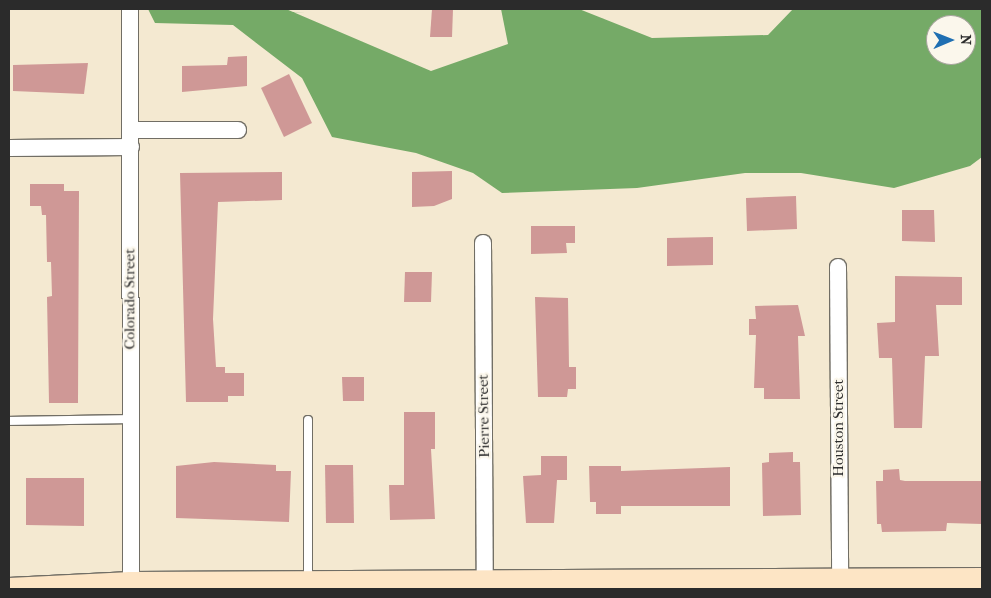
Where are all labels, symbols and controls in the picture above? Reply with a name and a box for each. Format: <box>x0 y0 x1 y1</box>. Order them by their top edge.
north arrow <box>926 15 976 65</box>
text: N <box>957 34 974 45</box>
street label: Colorado Street <box>121 248 139 350</box>
street label: Pierre Street <box>474 374 494 458</box>
street label: Houston Street <box>830 379 848 477</box>

